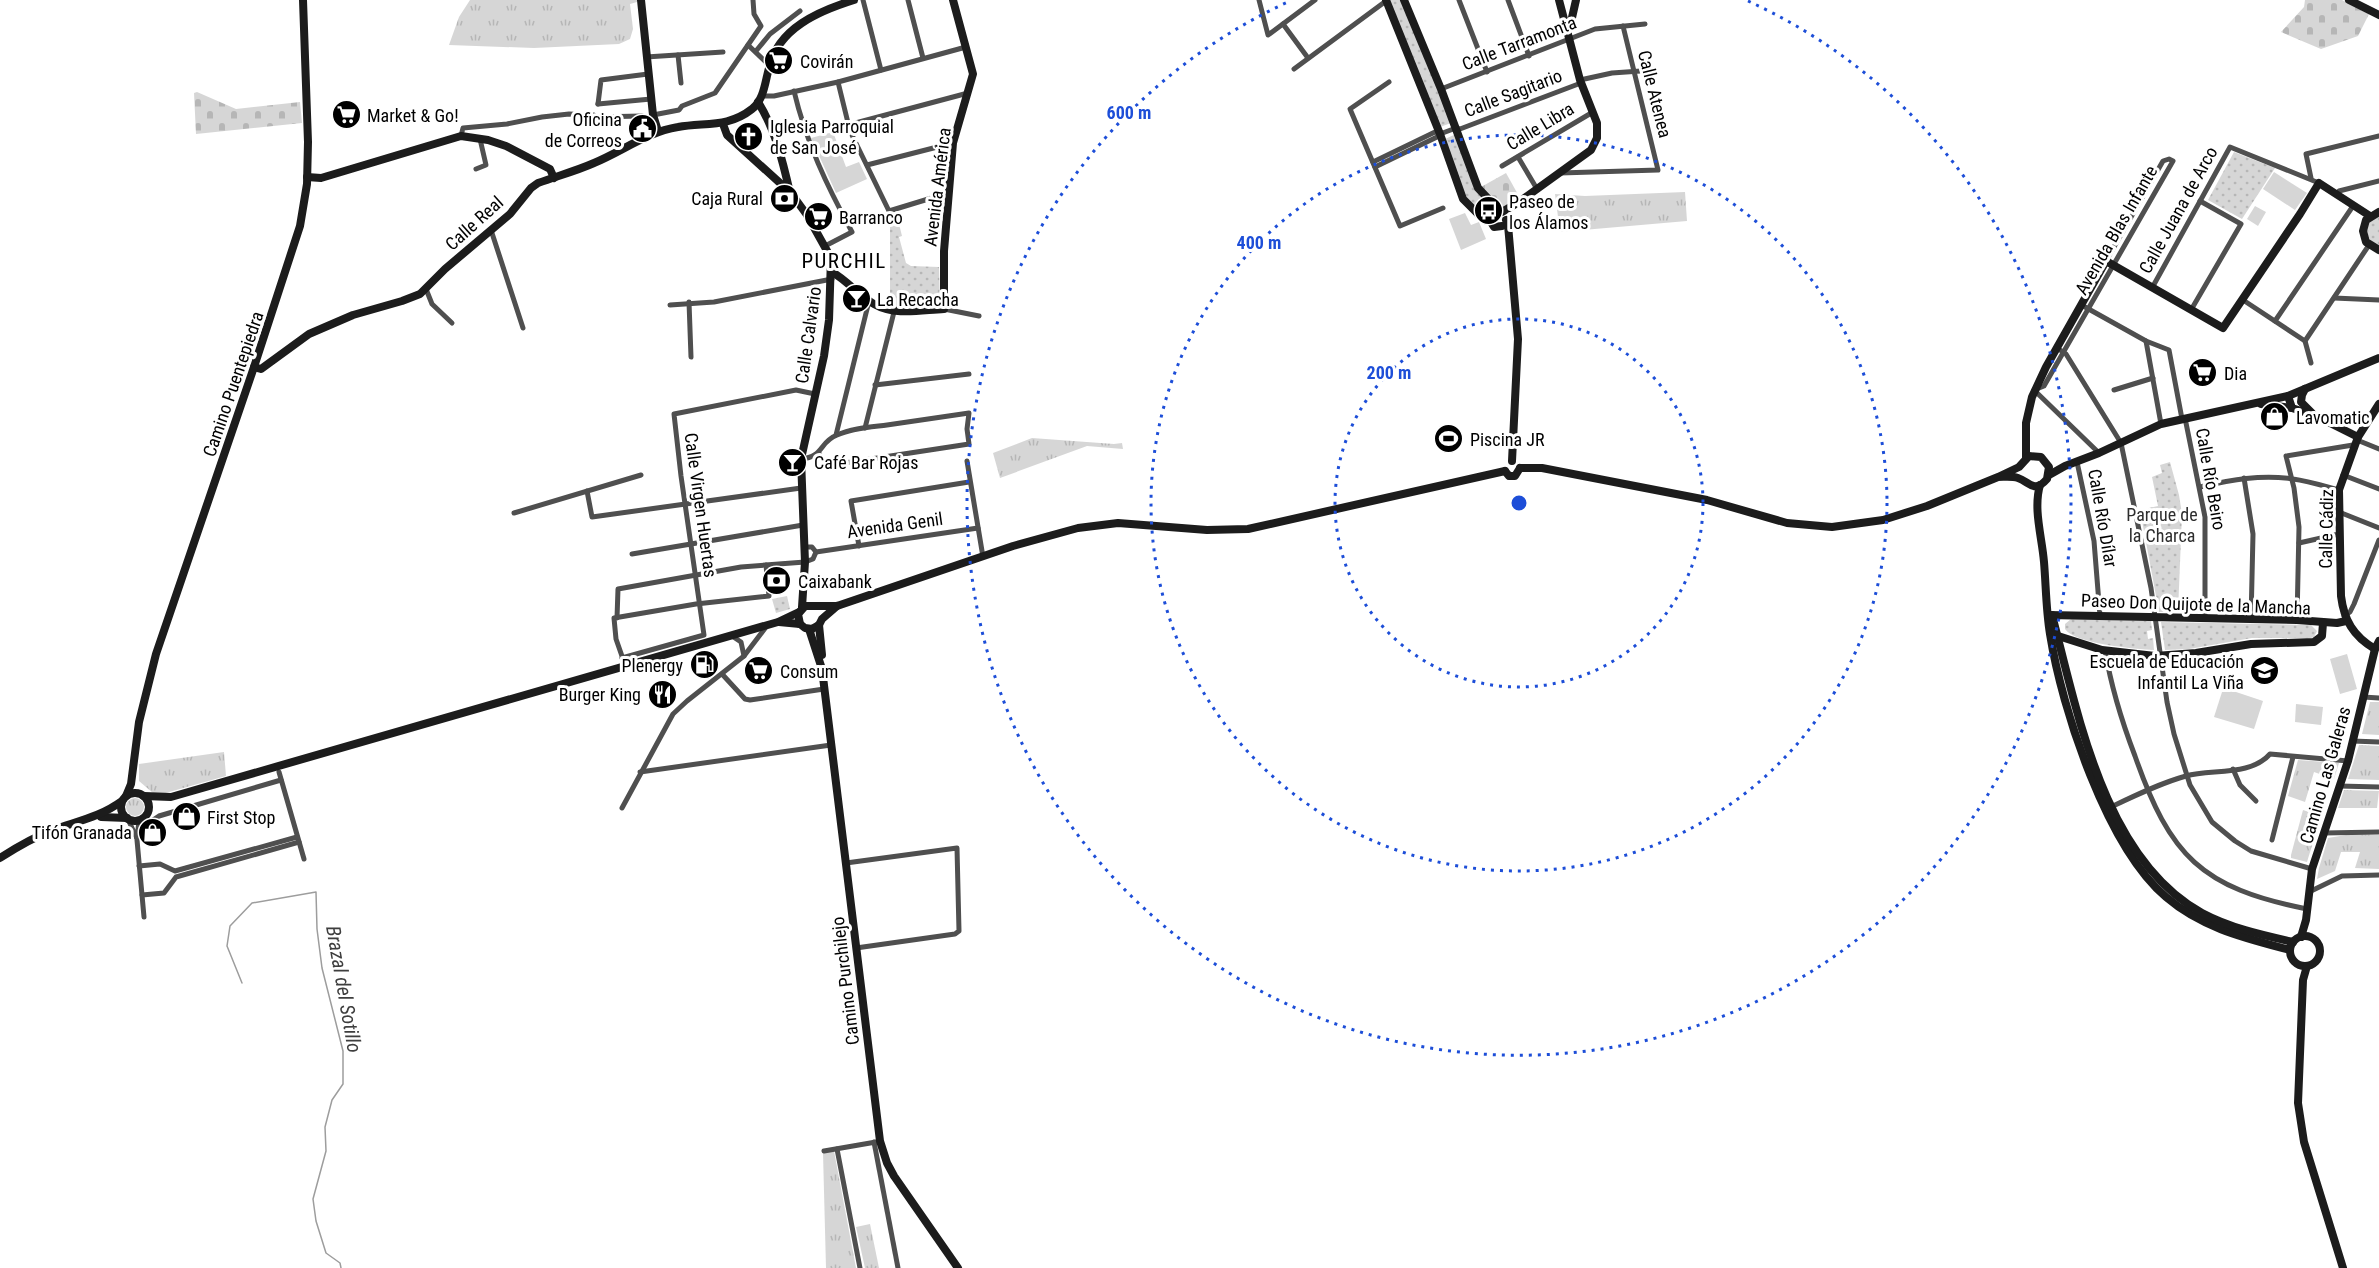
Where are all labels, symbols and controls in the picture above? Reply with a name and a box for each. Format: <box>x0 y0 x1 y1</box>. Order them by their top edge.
street label: Calle Tarramonta <box>1459 12 1579 74</box>
supermarket icon: Covirán <box>763 45 795 77</box>
street label: Calle Atenea <box>1634 48 1676 140</box>
place label: Covirán <box>800 51 853 72</box>
street label: Calle Sagitario <box>1461 65 1565 121</box>
street label: Calle Libra <box>1502 98 1578 154</box>
supermarket icon: Market & Go! <box>330 99 362 131</box>
text: 600 m <box>1107 102 1151 123</box>
place label: Market & Go! <box>367 105 459 126</box>
place label: Oficina de Correos <box>545 109 622 151</box>
public building icon: Oficina de Correos <box>627 113 659 145</box>
place label: Iglesia Parroquial de San José <box>770 116 894 158</box>
church icon: Iglesia Parroquial de San José <box>733 120 765 152</box>
street label: Avenida América <box>919 126 955 248</box>
street label: Calle Juana de Arco <box>2134 143 2222 277</box>
street label: Avenida Blas Infante <box>2071 162 2161 298</box>
bank icon: Caja Rural <box>768 182 800 214</box>
place label: Caja Rural <box>691 188 763 209</box>
place label: Paseo de los Álamos <box>1509 191 1588 233</box>
street label: Calle Real <box>441 192 507 254</box>
bus stop icon: Paseo de los Álamos <box>1472 195 1504 227</box>
supermarket icon: Barranco <box>802 201 834 233</box>
place label: Barranco <box>839 207 903 228</box>
text: 400 m <box>1237 232 1281 253</box>
district label: PURCHIL <box>801 249 887 273</box>
bar icon: La Recacha <box>840 283 872 315</box>
street label: Calle Calvario <box>791 285 825 385</box>
place label: La Recacha <box>877 289 959 310</box>
street label: Camino Puentepiedra <box>198 309 268 459</box>
supermarket icon: Dia <box>2187 357 2219 389</box>
text: 200 m <box>1367 362 1411 383</box>
place label: Dia <box>2224 363 2247 384</box>
shop icon: Lavomatic <box>2259 401 2291 433</box>
place label: Lavomatic <box>2296 407 2370 428</box>
sports icon: Piscina JR <box>1433 423 1465 455</box>
street label: Calle Río Beiro <box>2192 426 2230 532</box>
place label: Piscina JR <box>1470 429 1545 450</box>
street label: Calle Virgen Huertas <box>680 431 722 579</box>
bar icon: Café Bar Rojas <box>777 446 809 478</box>
place label: Café Bar Rojas <box>814 452 918 473</box>
street label: Calle Río Dílar <box>2084 467 2122 569</box>
street label: Calle Cádiz <box>2315 489 2337 569</box>
centre of rings <box>1509 493 1529 513</box>
park label: Parque de la Charca <box>2126 504 2198 546</box>
street label: Avenida Genil <box>846 508 944 542</box>
bank icon: Caixabank <box>761 565 793 597</box>
place label: Caixabank <box>798 571 872 592</box>
street label: Paseo Don Quijote de la Mancha <box>2081 589 2311 619</box>
fuel station icon: Plenergy <box>688 649 720 681</box>
place label: Escuela de Educación Infantil La Viña <box>2089 651 2244 693</box>
place label: Plenergy <box>622 655 683 676</box>
supermarket icon: Consum <box>743 655 775 687</box>
school or university icon: Escuela de Educación Infantil La Viña <box>2249 655 2281 687</box>
place label: Consum <box>780 661 838 682</box>
restaurant icon: Burger King <box>646 678 678 710</box>
place label: Burger King <box>559 684 641 705</box>
street label: Camino Las Galeras <box>2295 704 2355 846</box>
shop icon: First Stop <box>170 801 202 833</box>
place label: First Stop <box>207 807 275 828</box>
shop icon: Tifón Granada <box>137 816 169 848</box>
place label: Tifón Granada <box>32 822 132 843</box>
street label: Camino Purchilejo <box>827 916 863 1046</box>
water label: Brazal del Sotillo <box>321 924 367 1054</box>

